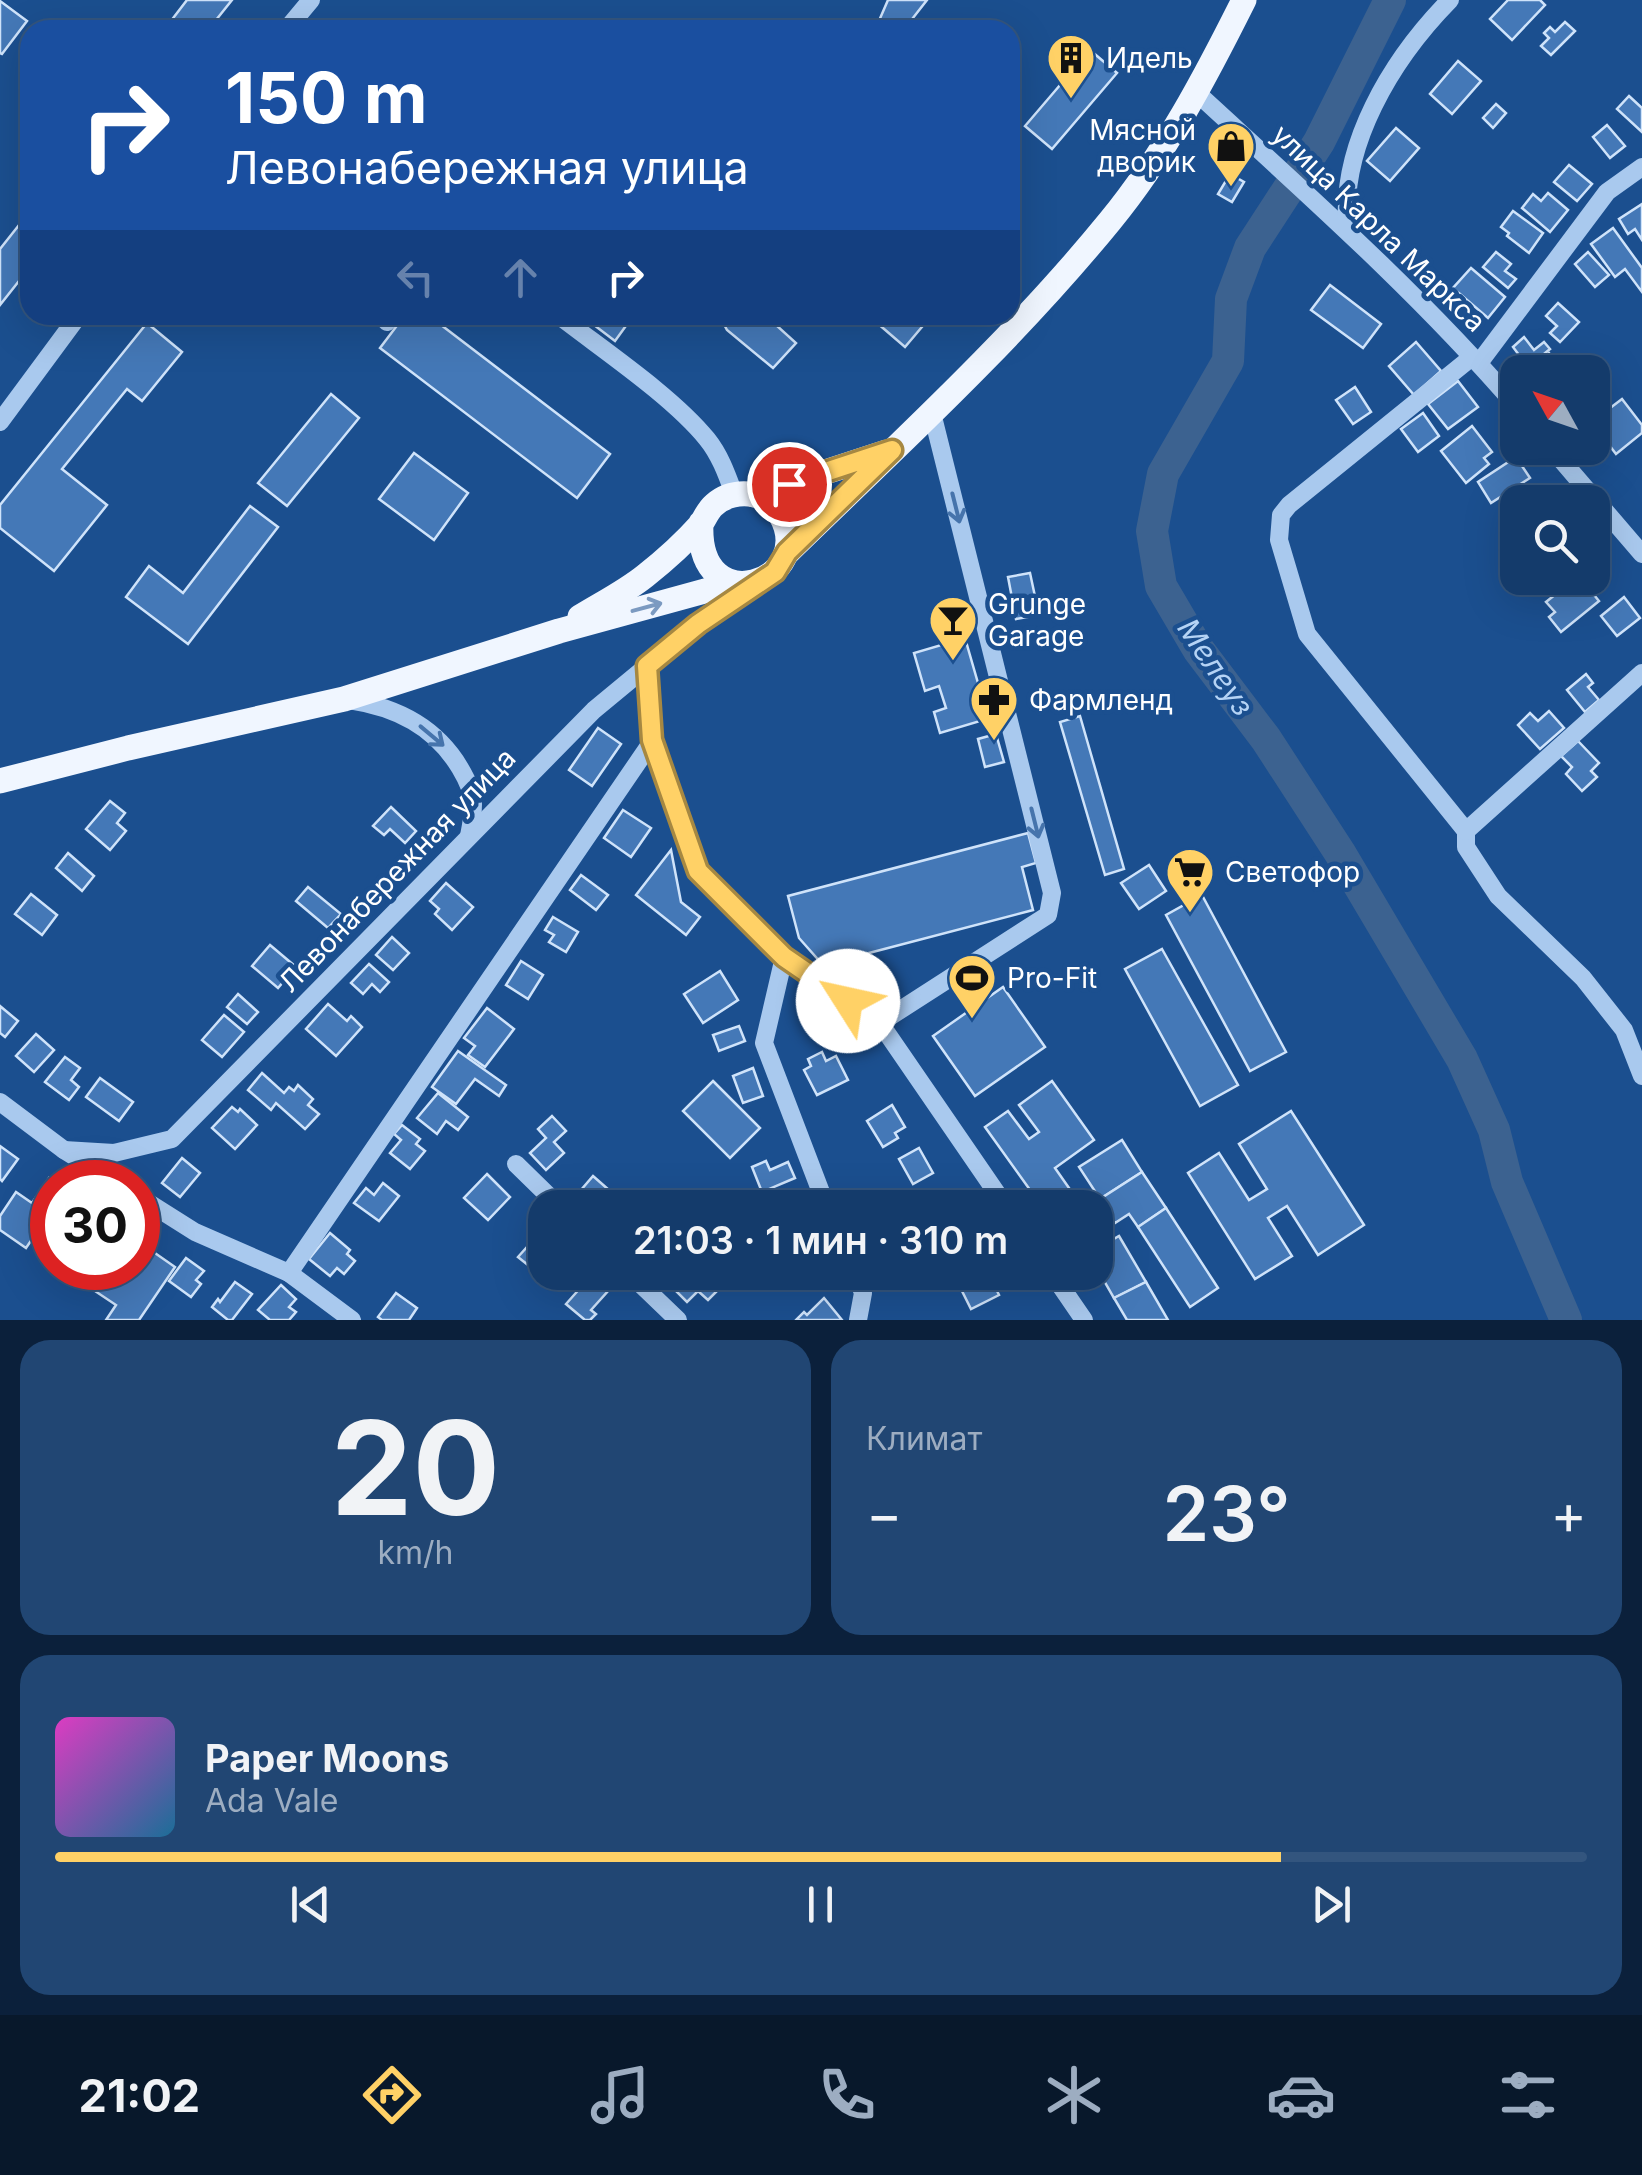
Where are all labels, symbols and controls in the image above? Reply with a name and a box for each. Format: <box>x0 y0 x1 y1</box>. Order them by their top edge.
building icon: Идель <box>1045 32 1097 100</box>
place label: Идель <box>1106 41 1193 75</box>
text: 150 m <box>225 55 428 140</box>
icon: right <box>60 60 190 190</box>
place label: Мясной дворик <box>1089 113 1196 179</box>
street label: улица Карла Маркса <box>1265 117 1493 339</box>
shop icon: Мясной дворик <box>1205 120 1257 188</box>
text: Левонабережная улица <box>225 140 749 195</box>
icon: left <box>388 250 443 305</box>
icon: ahead <box>493 250 548 305</box>
icon: right <box>598 250 653 305</box>
north arrow <box>1500 355 1610 465</box>
map controls <box>1500 355 1610 595</box>
pin <box>747 442 832 527</box>
icon: arrive <box>762 457 817 512</box>
button: search <box>1500 485 1610 595</box>
one-way arrow <box>948 491 966 523</box>
place label: Grunge Garage <box>988 587 1086 653</box>
bar icon: Grunge Garage <box>927 594 979 662</box>
one-way arrow <box>631 597 662 615</box>
water label: Мелеуз <box>1170 612 1262 722</box>
pharmacy icon: Фармленд <box>968 674 1020 742</box>
place label: Фармленд <box>1029 683 1173 717</box>
one-way arrow <box>419 724 444 747</box>
street label: Левонабережная улица <box>272 741 522 999</box>
one-way arrow <box>1027 806 1045 838</box>
supermarket icon: Светофор <box>1164 846 1216 914</box>
place label: Светофор <box>1225 855 1360 889</box>
position arrow <box>796 949 900 1053</box>
sports icon: Pro-Fit <box>946 952 998 1020</box>
place label: Pro-Fit <box>1007 961 1097 995</box>
speed limit sign: 30 <box>30 1160 160 1290</box>
text: 21:03 · 1 мин · 310 m <box>633 1217 1008 1263</box>
text: 20 <box>331 1389 500 1546</box>
text: Климат <box>866 1419 982 1458</box>
text: 23° <box>1162 1468 1291 1559</box>
text: − <box>866 1481 902 1547</box>
text: + <box>1551 1481 1587 1547</box>
text: km/h <box>377 1533 454 1572</box>
text: Paper Moons <box>205 1735 449 1781</box>
text: Ada Vale <box>205 1781 338 1820</box>
icon: previous <box>283 1877 338 1932</box>
icon: pause <box>793 1877 848 1932</box>
icon: next <box>1304 1877 1359 1932</box>
icon: directions <box>357 2060 427 2130</box>
icon: music <box>585 2060 655 2130</box>
icon: phone <box>812 2060 882 2130</box>
icon: climate <box>1039 2060 1109 2130</box>
icon: car <box>1266 2060 1336 2130</box>
icon: filters <box>1493 2060 1563 2130</box>
text: 21:02 <box>79 2068 200 2123</box>

